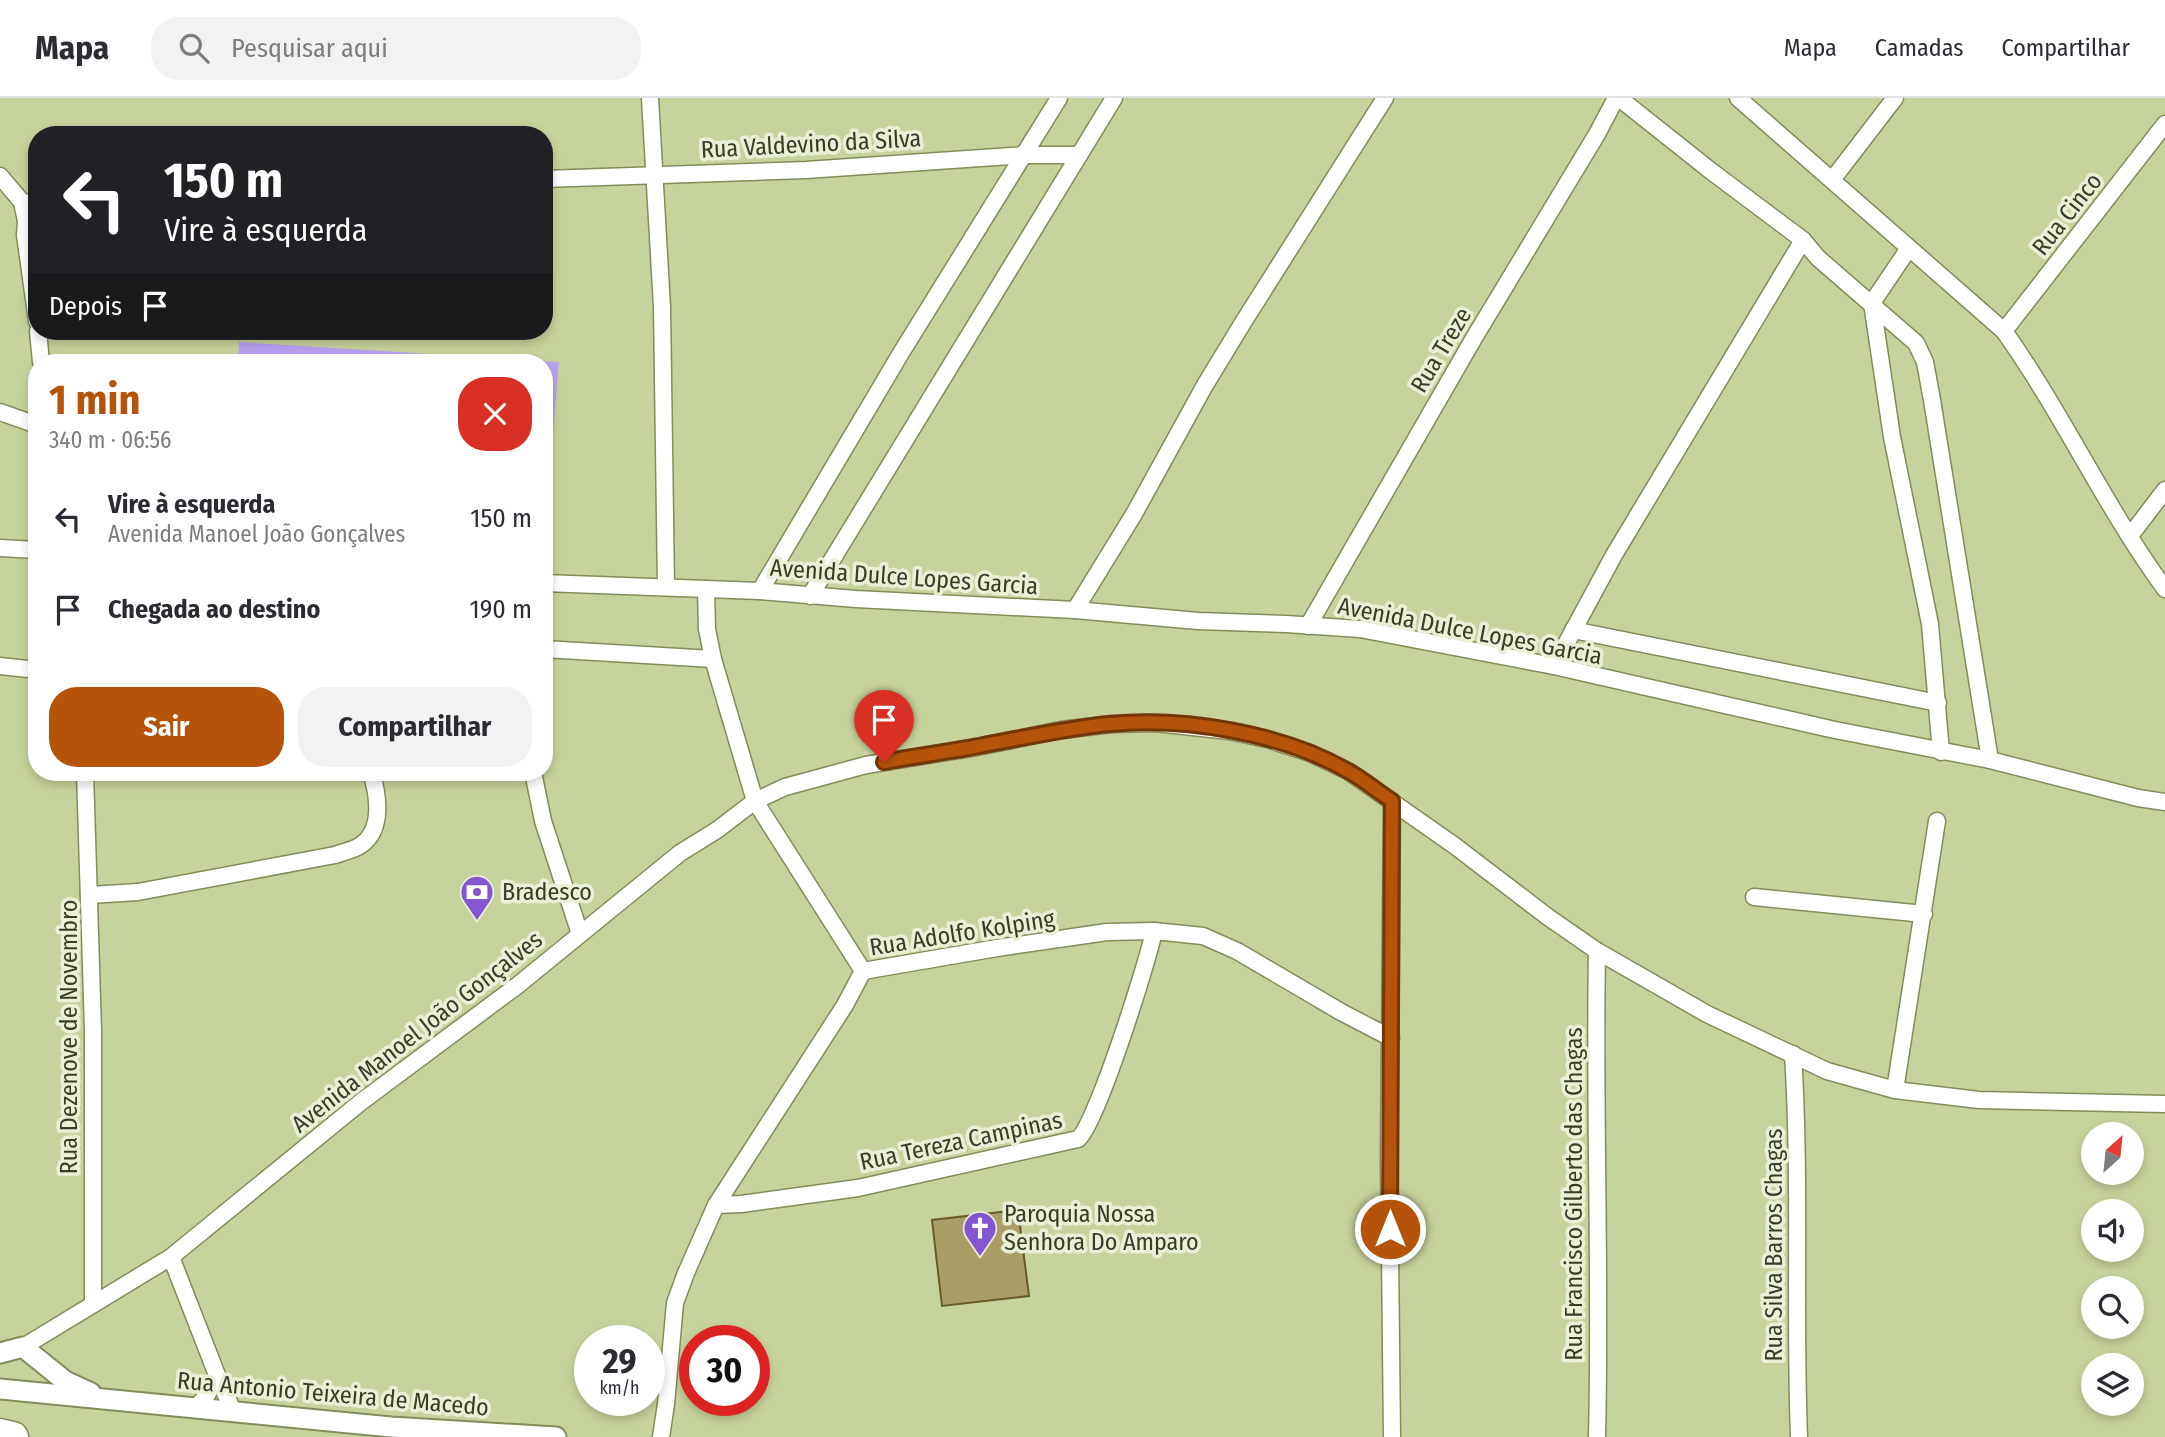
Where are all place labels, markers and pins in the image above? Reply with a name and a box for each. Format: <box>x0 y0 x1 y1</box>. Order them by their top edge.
pin <box>854 690 914 762</box>
bank icon: Bradesco <box>458 873 496 922</box>
place label: Bradesco <box>502 878 592 906</box>
place label: Paroquia Nossa Senhora Do Amparo <box>1004 1200 1199 1256</box>
church icon: Paroquia Nossa Senhora Do Amparo <box>961 1209 999 1258</box>

